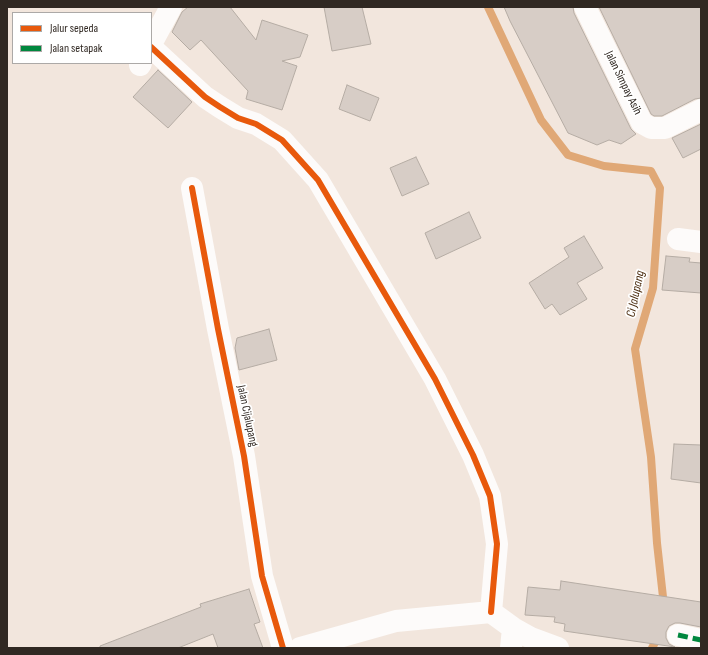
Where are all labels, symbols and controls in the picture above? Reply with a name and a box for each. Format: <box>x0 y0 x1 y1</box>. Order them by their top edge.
legend <box>12 12 152 64</box>
text: Jalur sepeda <box>50 21 98 36</box>
text: Jalan setapak <box>50 41 102 56</box>
street label: Jalan Simpay Asih <box>601 49 645 117</box>
water label: Ci Jalupang <box>623 269 649 319</box>
street label: Jalan Cijalupang <box>233 384 261 448</box>

